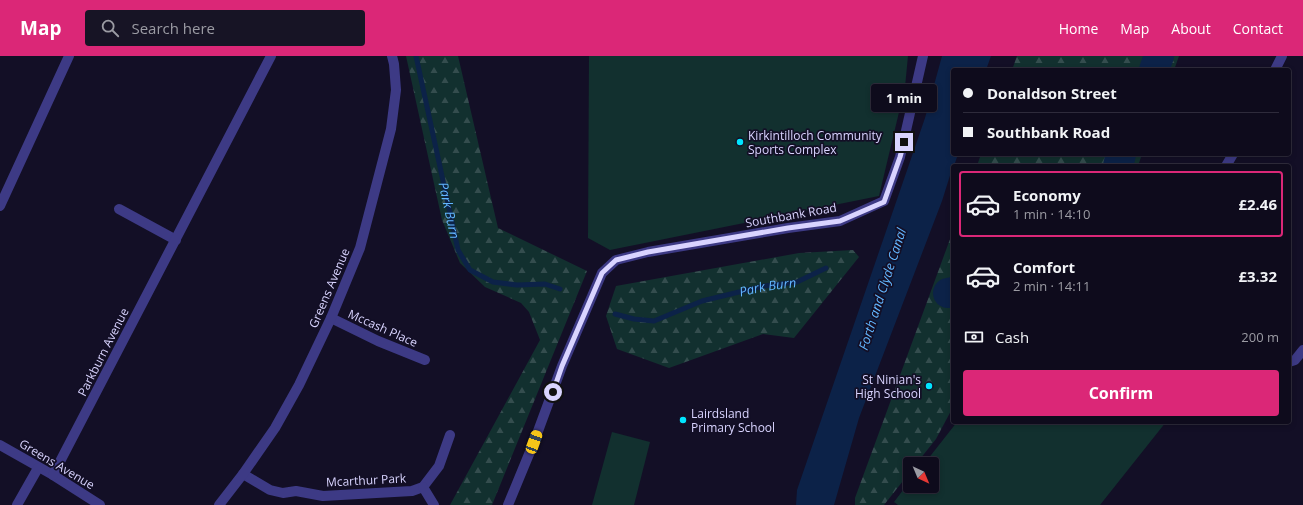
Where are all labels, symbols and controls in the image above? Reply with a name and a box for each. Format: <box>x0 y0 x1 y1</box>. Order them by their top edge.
search box <box>85 10 365 46</box>
text: Map <box>20 15 61 41</box>
icon: search <box>99 17 121 39</box>
text: Search here <box>131 18 215 38</box>
text: Home <box>1059 19 1098 38</box>
text: Map <box>1120 19 1149 38</box>
text: About <box>1171 19 1211 38</box>
text: Contact <box>1233 19 1283 38</box>
text: Donaldson Street <box>987 83 1117 103</box>
callout: 1 min <box>871 84 937 112</box>
text: 1 min <box>886 89 922 107</box>
text: Southbank Road <box>987 122 1110 142</box>
place label: Kirkintilloch Community Sports Complex <box>748 127 883 158</box>
route end <box>895 133 913 151</box>
marker: Kirkintilloch Community Sports Complex <box>735 137 745 147</box>
water label: Park Burn <box>435 180 464 240</box>
text: Economy <box>1013 185 1081 205</box>
icon: car <box>965 186 1001 222</box>
text: £2.46 <box>1238 194 1277 214</box>
street label: Southbank Road <box>744 199 838 231</box>
text: 1 min · 14:10 <box>1013 205 1090 223</box>
water label: Forth and Clyde Canal <box>854 225 910 352</box>
street label: Greens Avenue <box>305 245 354 330</box>
text: Comfort <box>1013 257 1075 277</box>
icon: car <box>965 258 1001 294</box>
text: £3.32 <box>1238 266 1277 286</box>
water label: Park Burn <box>737 273 797 301</box>
text: 2 min · 14:11 <box>1013 277 1090 295</box>
street label: Parkburn Avenue <box>73 305 133 399</box>
street label: Mccash Place <box>345 305 421 351</box>
icon: cash <box>963 326 985 348</box>
text: Cash <box>995 327 1029 347</box>
text: 200 m <box>1241 328 1279 346</box>
button: Confirm <box>963 370 1279 416</box>
place label: St Ninian's High School <box>855 371 921 402</box>
marker: St Ninian's High School <box>924 381 934 391</box>
route start <box>544 383 562 401</box>
place label: Lairdsland Primary School <box>691 405 775 436</box>
marker: Lairdsland Primary School <box>678 415 688 425</box>
car <box>524 429 544 455</box>
street label: Greens Avenue <box>16 435 98 493</box>
north arrow <box>903 457 939 493</box>
map controls <box>903 457 939 493</box>
street label: Mcarthur Park <box>325 469 407 491</box>

